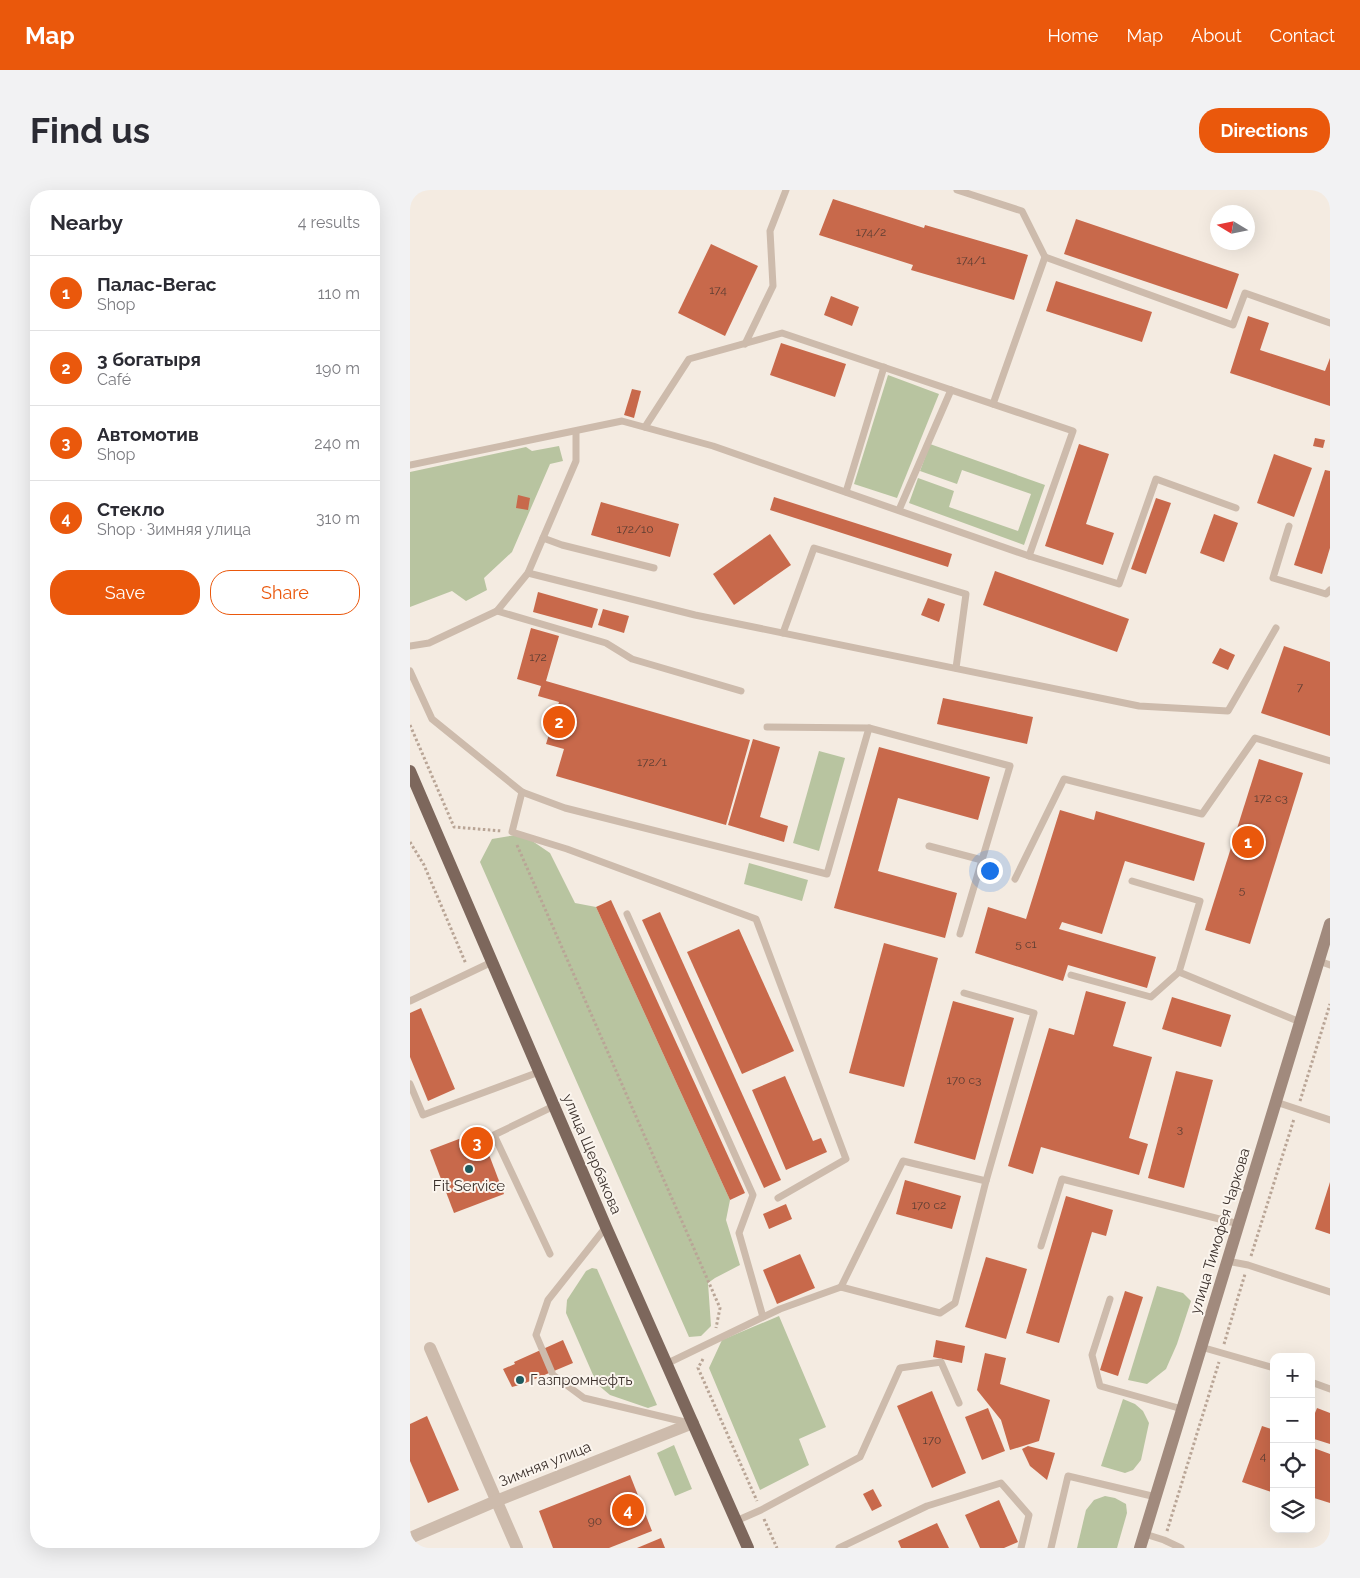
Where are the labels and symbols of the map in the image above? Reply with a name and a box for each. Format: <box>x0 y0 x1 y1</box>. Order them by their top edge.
north arrow <box>1210 205 1255 250</box>
house number: 174/2 <box>856 225 886 239</box>
house number: 174/1 <box>956 253 986 267</box>
house number: 174 <box>709 283 727 297</box>
house number: 172/10 <box>616 522 654 536</box>
house number: 172 <box>529 650 547 664</box>
house number: 7 <box>1297 680 1304 694</box>
pin: 2 <box>543 703 575 741</box>
house number: 172/1 <box>637 755 667 769</box>
house number: 172 с3 <box>1254 791 1288 805</box>
pin: 1 <box>1232 823 1264 861</box>
your location <box>977 858 1003 884</box>
house number: 5 <box>1239 883 1246 897</box>
house number: 5 с1 <box>1015 937 1037 951</box>
house number: 170 с3 <box>947 1073 981 1087</box>
street label: улица Щербакова <box>559 1091 625 1217</box>
house number: 3 <box>1177 1122 1183 1136</box>
pin: 3 <box>461 1124 493 1162</box>
street label: улица Тимофея Чаркова <box>1186 1146 1254 1316</box>
marker: Fit Service <box>463 1163 475 1175</box>
place label: Fit Service <box>433 1177 505 1195</box>
house number: 170 с2 <box>912 1198 946 1212</box>
place label: Газпромнефть <box>530 1371 633 1389</box>
marker: Газпромнефть <box>514 1374 526 1386</box>
house number: 170 <box>923 1433 941 1447</box>
street label: Зимняя улица <box>496 1437 594 1491</box>
house number: 4 <box>1260 1449 1267 1463</box>
pin: 4 <box>612 1491 644 1529</box>
house number: 90 <box>588 1514 602 1528</box>

